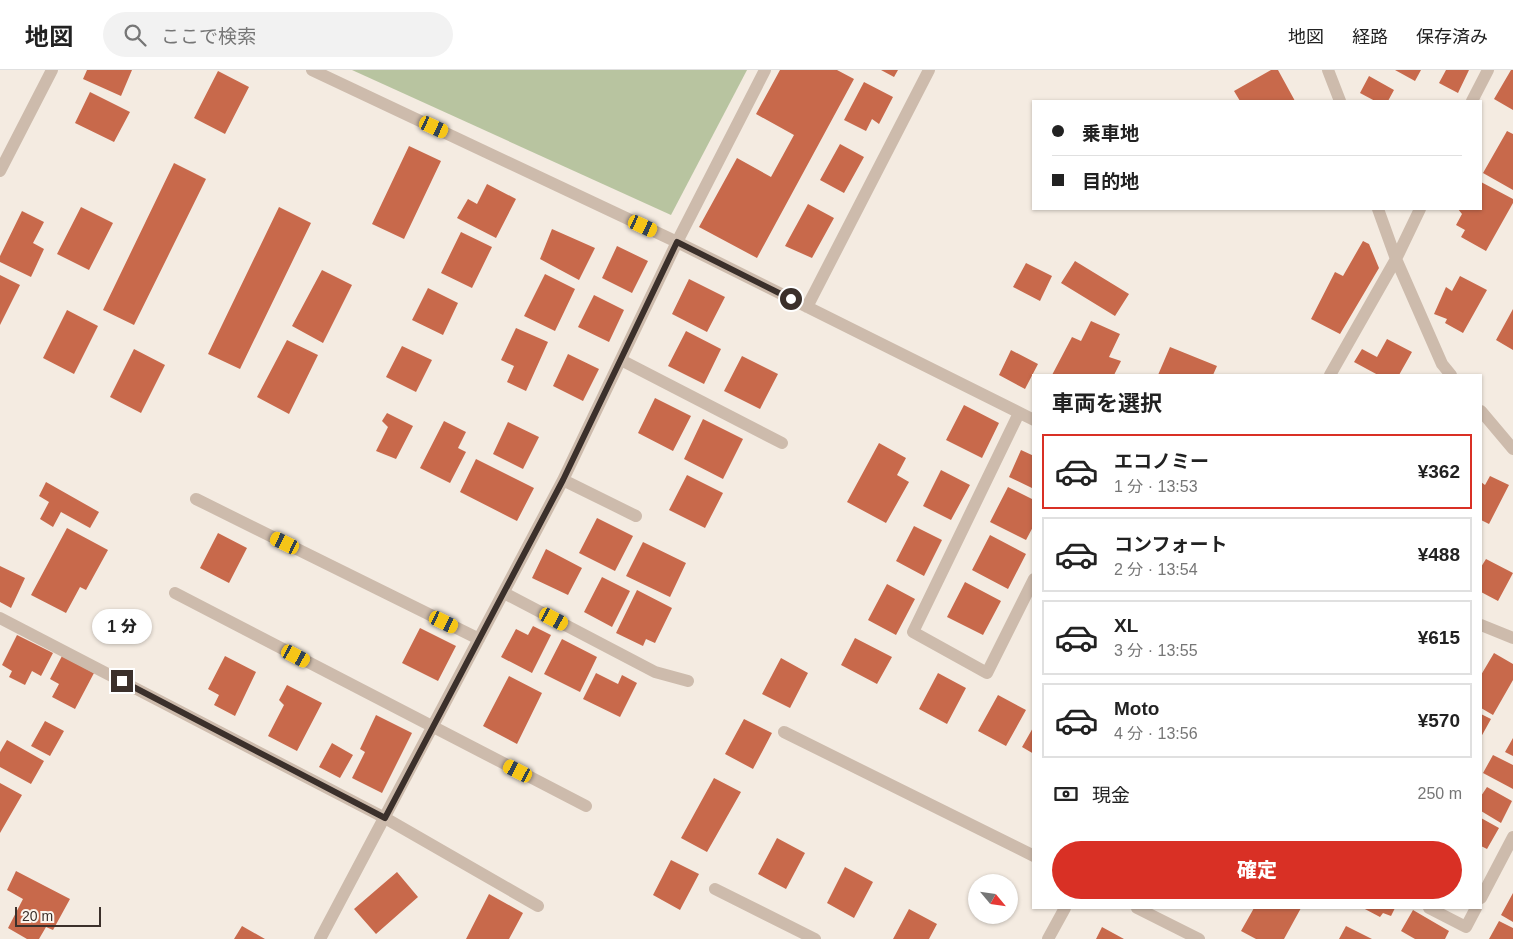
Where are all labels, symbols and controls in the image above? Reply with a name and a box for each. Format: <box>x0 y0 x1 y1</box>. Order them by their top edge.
search box <box>103 12 453 57</box>
icon: search <box>121 21 149 49</box>
text: 地図 <box>25 23 73 50</box>
text: ここで検索 <box>161 26 256 47</box>
text: 地図 <box>1288 27 1324 47</box>
text: 経路 <box>1352 27 1388 47</box>
text: 保存済み <box>1416 27 1488 47</box>
car <box>417 114 450 140</box>
text: 乗車地 <box>1082 123 1139 144</box>
text: 目的地 <box>1082 171 1139 192</box>
car <box>626 213 659 239</box>
route start <box>780 288 802 310</box>
text: 車両を選択 <box>1052 391 1162 416</box>
icon: car <box>1054 449 1099 494</box>
text: エコノミー <box>1114 451 1209 472</box>
text: ¥362 <box>1418 461 1460 482</box>
text: 1 分 · 13:53 <box>1114 478 1198 495</box>
car <box>268 530 301 556</box>
icon: car <box>1054 532 1099 577</box>
text: コンフォート <box>1114 534 1227 555</box>
text: ¥488 <box>1418 544 1460 565</box>
text: 2 分 · 13:54 <box>1114 561 1198 578</box>
car <box>537 605 570 633</box>
callout: 1 分 <box>92 608 152 644</box>
car <box>427 609 460 635</box>
icon: car <box>1054 615 1099 660</box>
text: XL <box>1114 615 1138 636</box>
text: 1 分 <box>107 618 137 635</box>
text: ¥615 <box>1418 627 1460 648</box>
car <box>279 642 312 670</box>
text: 3 分 · 13:55 <box>1114 642 1198 659</box>
route end <box>111 670 133 692</box>
icon: car <box>1054 698 1099 743</box>
text: Moto <box>1114 698 1159 719</box>
text: ¥570 <box>1418 710 1460 731</box>
text: 4 分 · 13:56 <box>1114 725 1198 742</box>
car <box>501 758 534 784</box>
icon: cash <box>1052 780 1080 808</box>
text: 現金 <box>1092 785 1130 806</box>
text: 250 m <box>1418 785 1462 802</box>
button: 確定 <box>1052 841 1462 899</box>
north arrow <box>968 874 1018 924</box>
map controls <box>968 874 1018 924</box>
scale bar <box>15 904 101 927</box>
text: 20 m <box>22 908 53 924</box>

